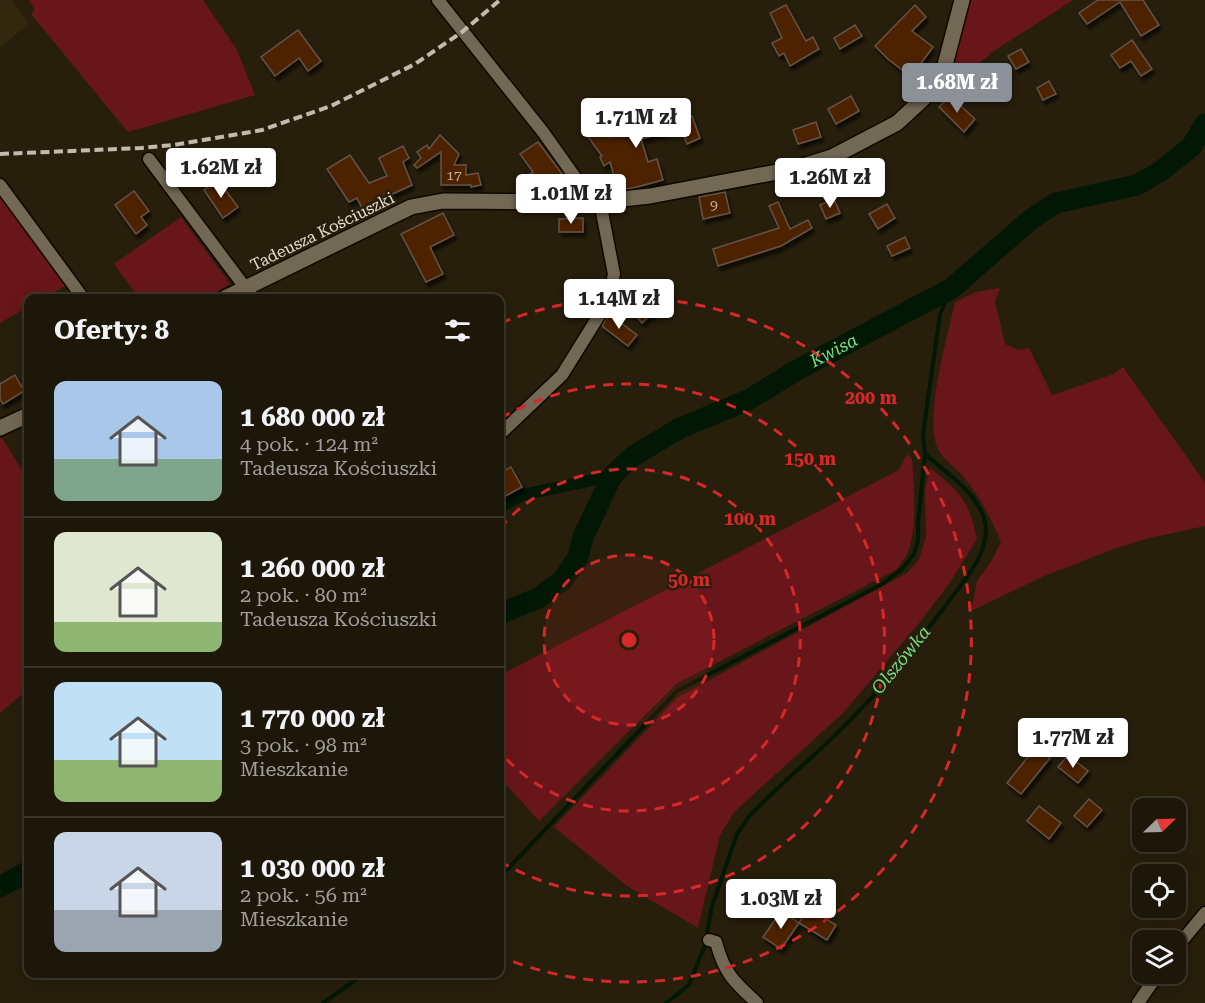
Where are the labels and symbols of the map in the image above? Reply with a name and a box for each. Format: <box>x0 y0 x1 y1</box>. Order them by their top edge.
pin: 1.68M zł <box>895 63 1019 114</box>
pin: 1.71M zł <box>574 98 698 149</box>
pin: 1.62M zł <box>159 148 283 199</box>
pin: 1.26M zł <box>768 158 892 209</box>
house number: 17 <box>446 167 462 183</box>
pin: 1.01M zł <box>509 174 633 225</box>
street label: Tadeusza Kościuszki <box>247 188 397 275</box>
house number: 9 <box>710 197 718 213</box>
pin: 1.14M zł <box>557 279 681 330</box>
water label: Kwisa <box>805 329 861 372</box>
text: 200 m <box>845 387 898 408</box>
text: 150 m <box>784 448 837 469</box>
text: 100 m <box>724 508 777 529</box>
text: 50 m <box>668 569 711 590</box>
water label: Olszówka <box>867 621 935 698</box>
centre of rings <box>619 630 639 650</box>
pin: 1.77M zł <box>1011 718 1135 769</box>
north arrow <box>1132 798 1186 852</box>
pin: 1.03M zł <box>719 879 843 930</box>

